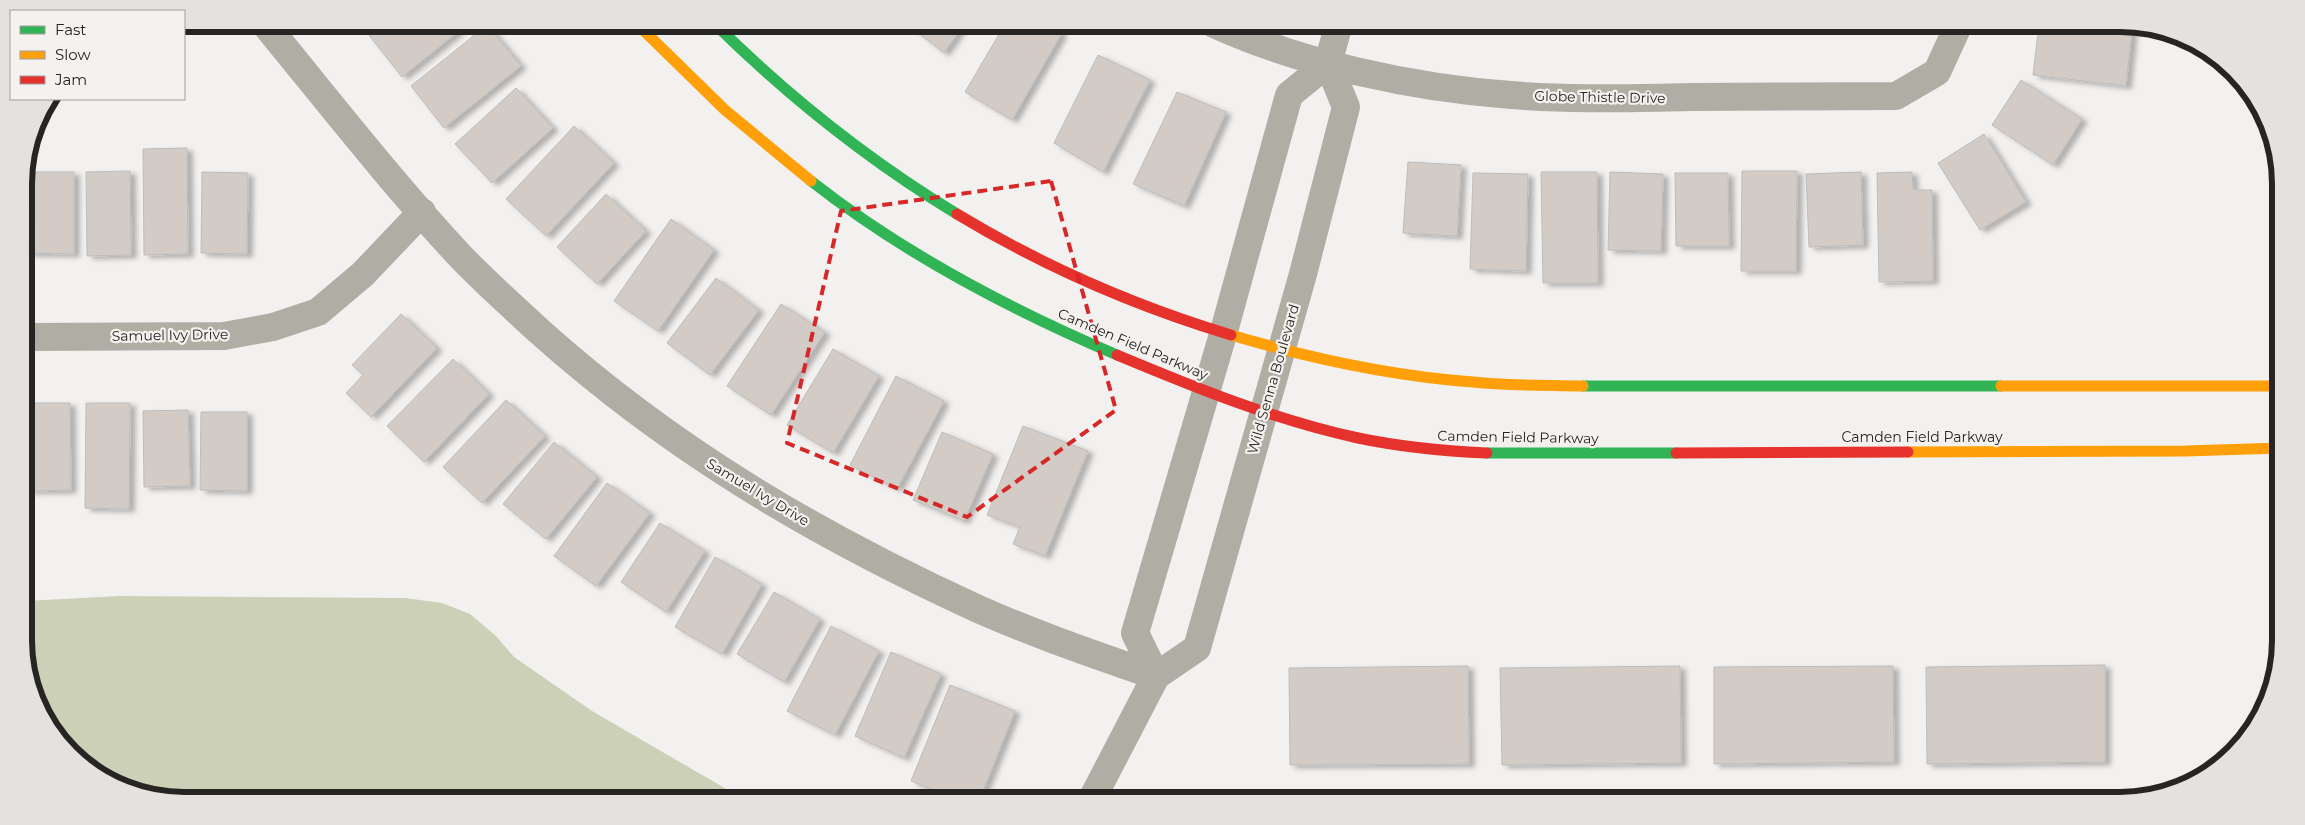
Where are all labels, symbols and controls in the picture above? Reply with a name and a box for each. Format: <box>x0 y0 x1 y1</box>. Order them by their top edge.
legend <box>10 10 185 100</box>
text: Fast <box>55 20 86 39</box>
text: Slow <box>55 45 91 64</box>
text: Jam <box>54 70 87 89</box>
street label: Globe Thistle Drive <box>1534 87 1666 107</box>
street label: Wild Senna Boulevard <box>1243 302 1303 456</box>
street label: Camden Field Parkway <box>1055 304 1211 384</box>
street label: Samuel Ivy Drive <box>112 325 228 345</box>
street label: Camden Field Parkway <box>1437 427 1599 447</box>
street label: Camden Field Parkway <box>1841 428 2003 446</box>
street label: Samuel Ivy Drive <box>703 454 813 530</box>

